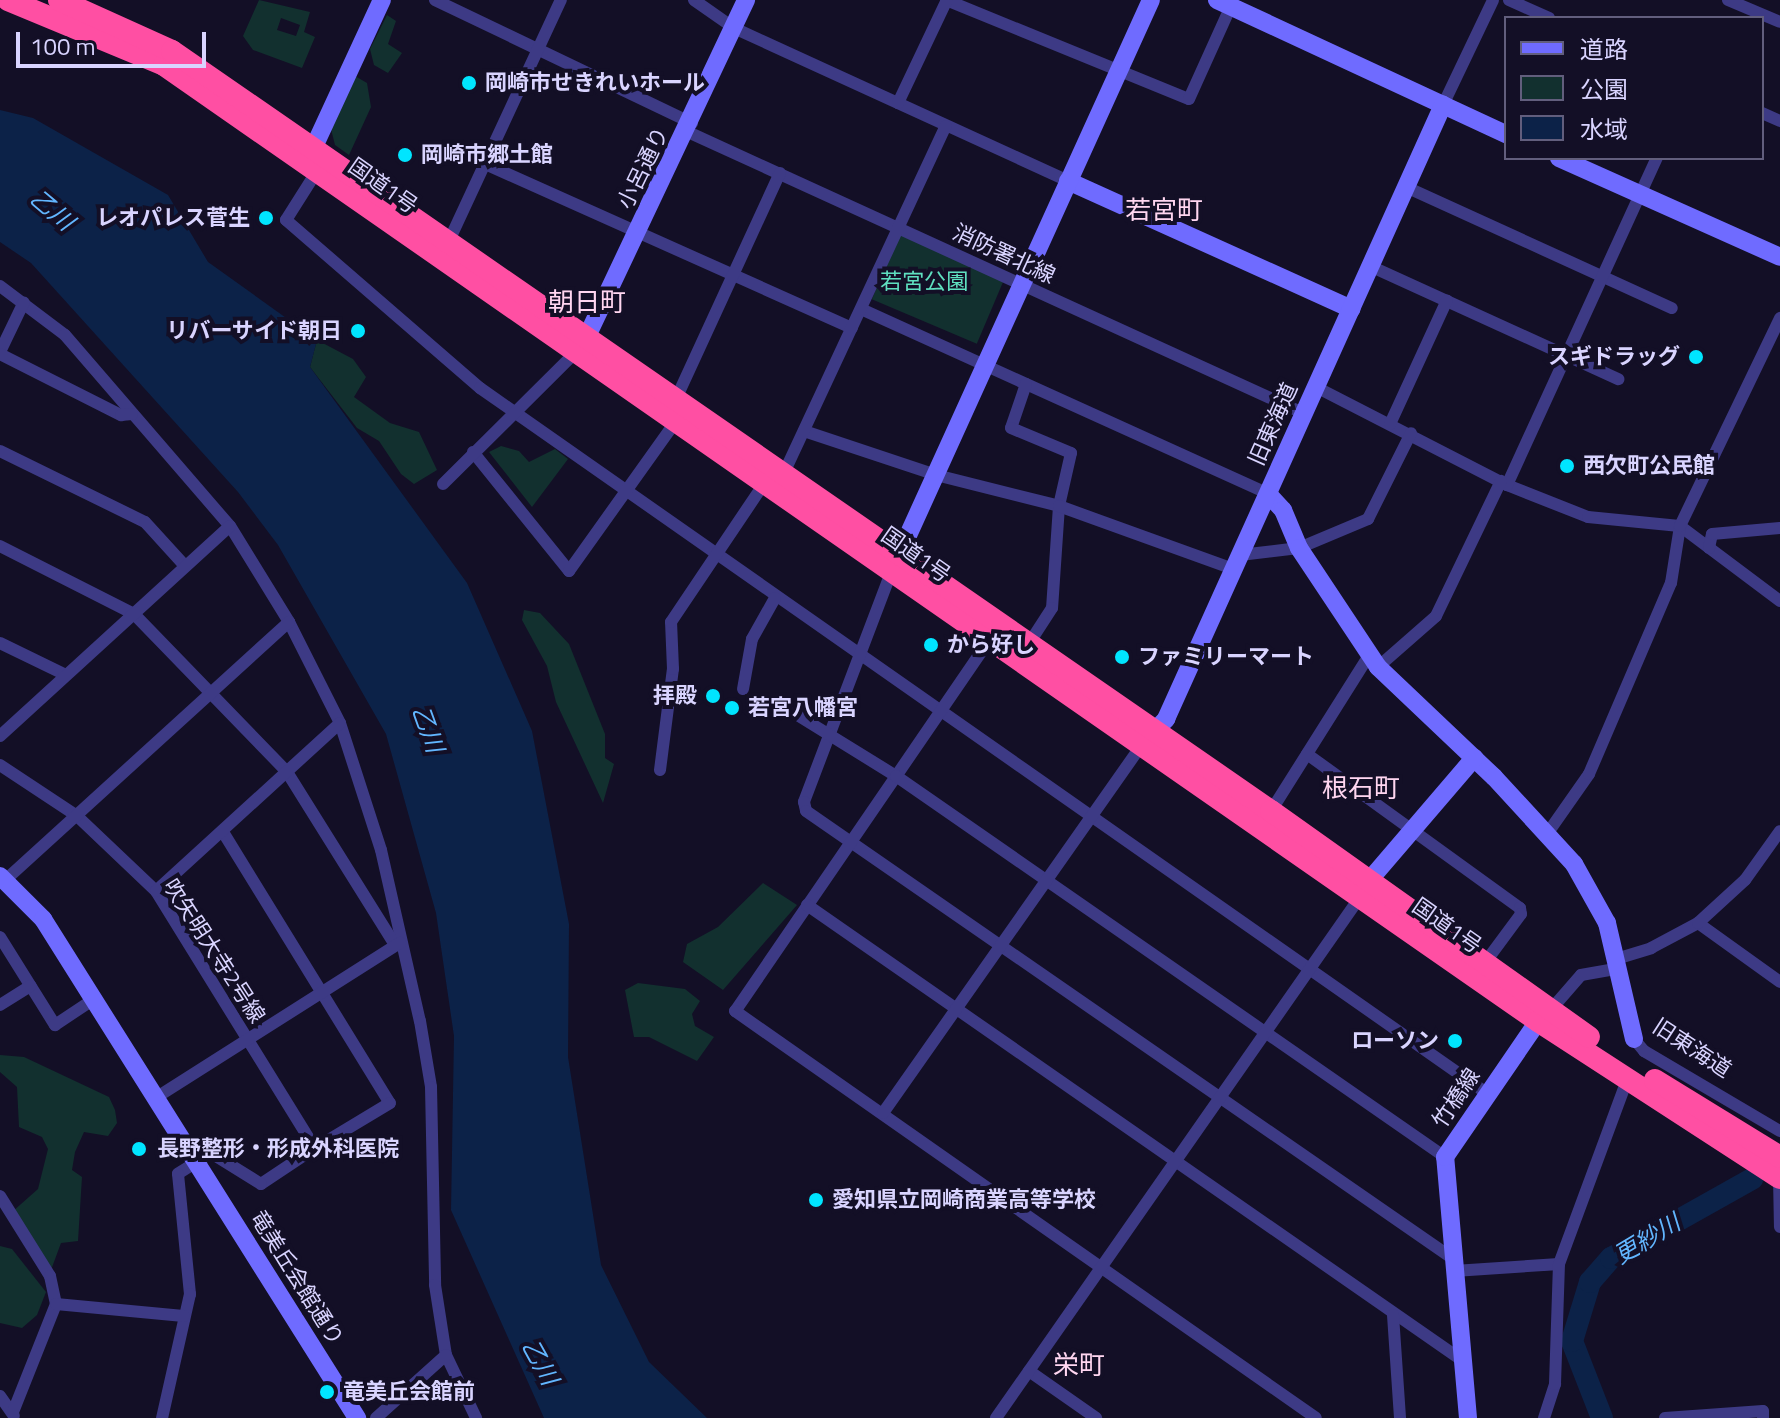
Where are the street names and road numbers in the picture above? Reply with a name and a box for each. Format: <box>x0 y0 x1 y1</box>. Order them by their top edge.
street label: 小呂通り <box>612 123 674 213</box>
street label: 国道1号 <box>343 153 423 219</box>
street label: 消防署北線 <box>949 219 1059 289</box>
street label: 旧東海道 <box>1243 378 1303 470</box>
street label: 国道1号 <box>876 522 956 588</box>
street label: 吹矢明大寺2号線 <box>158 874 270 1028</box>
street label: 国道1号 <box>1407 893 1487 959</box>
street label: 旧東海道 <box>1648 1013 1736 1083</box>
street label: 竹橋線 <box>1427 1063 1485 1133</box>
street label: 竜美丘会館通り <box>245 1206 349 1350</box>

